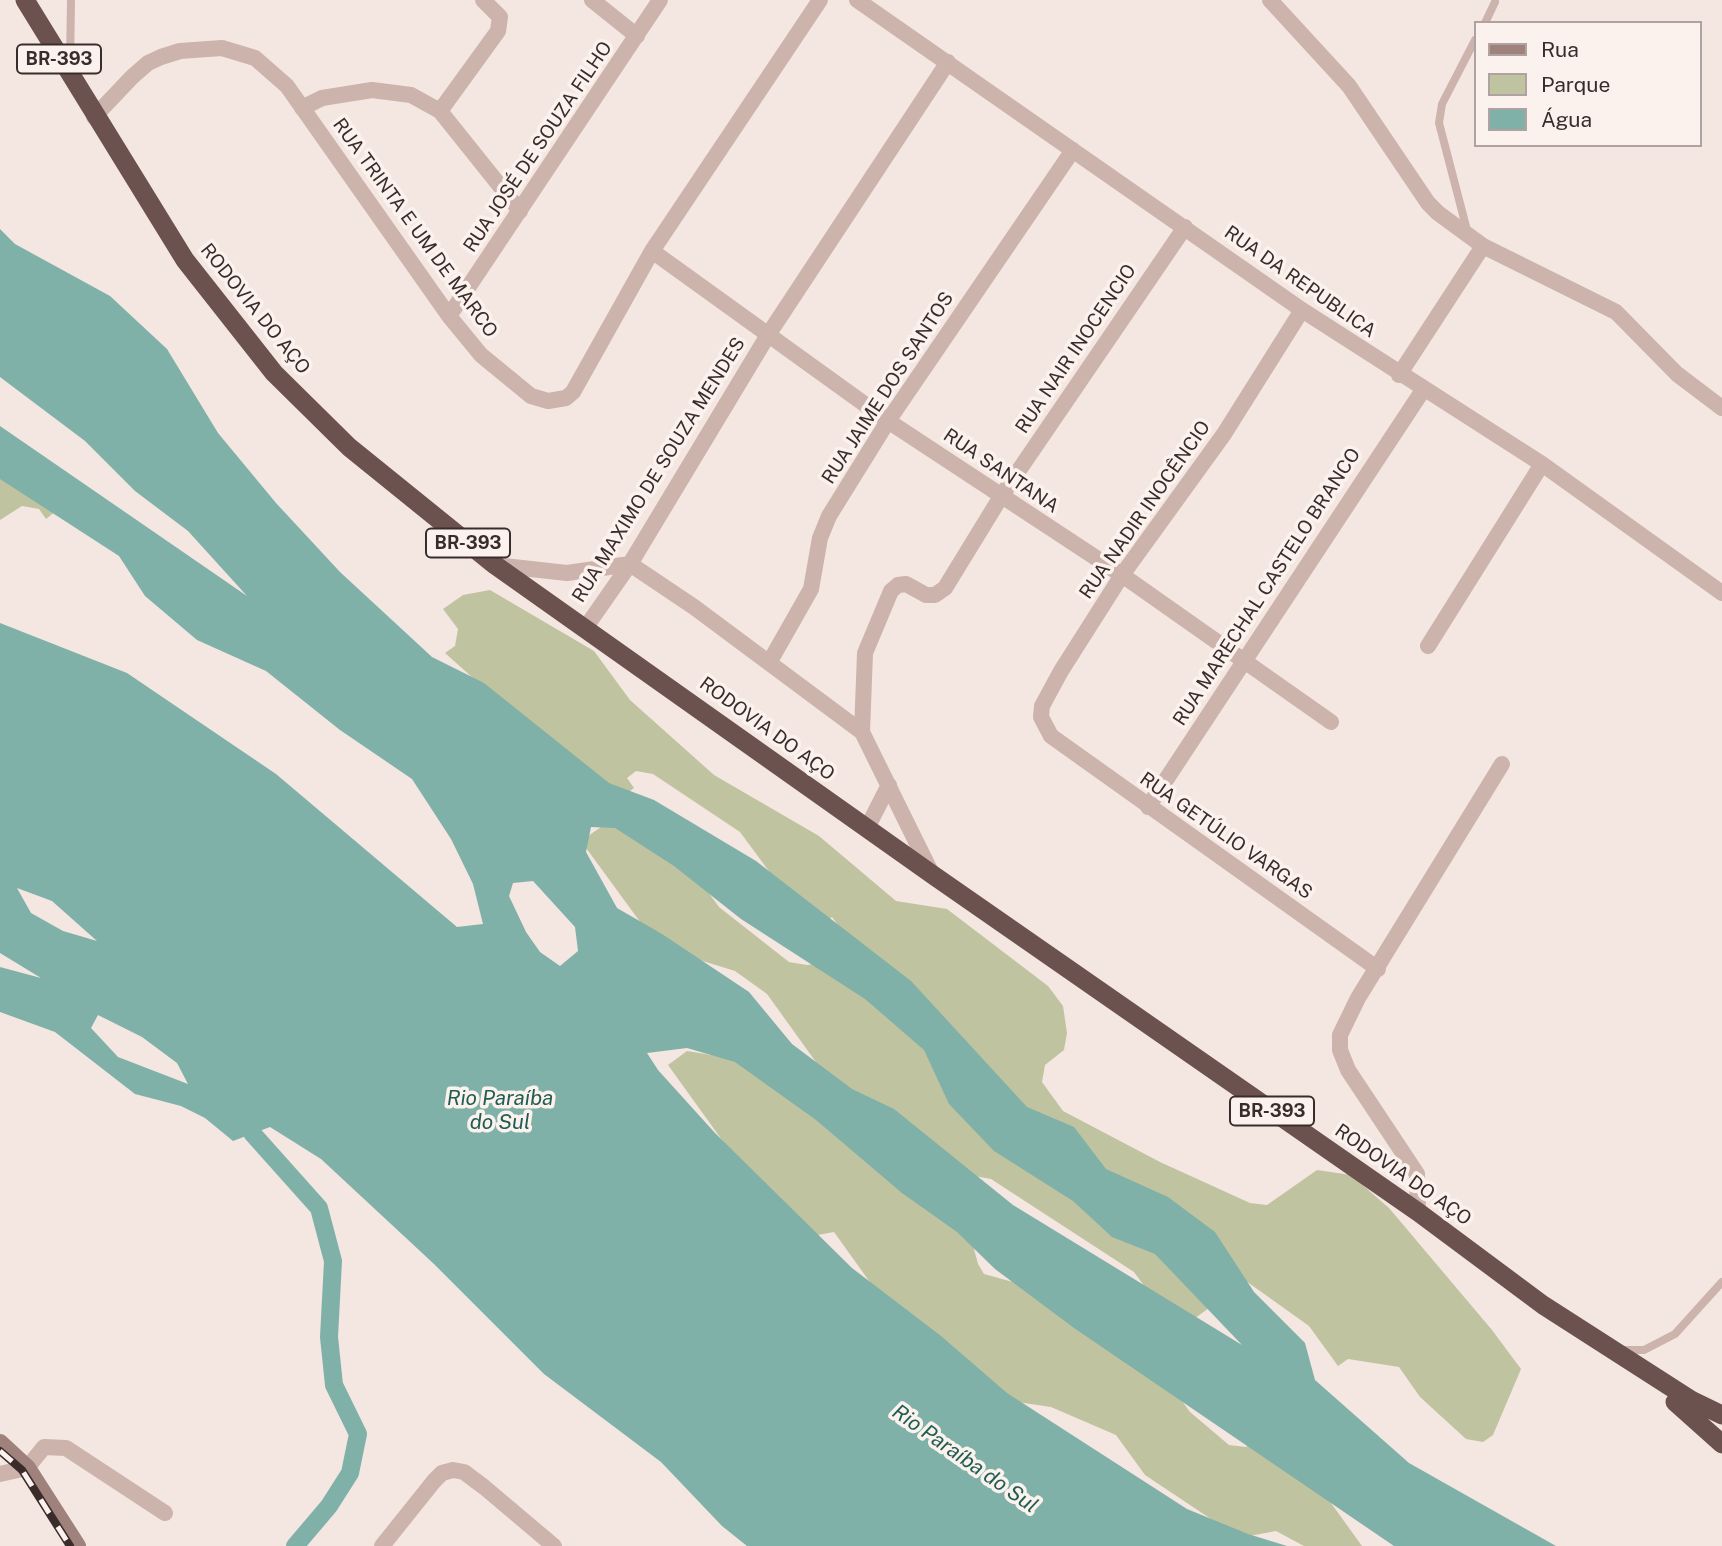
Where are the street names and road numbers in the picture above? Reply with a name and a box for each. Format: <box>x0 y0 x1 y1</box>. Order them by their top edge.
street label: RUA JOSÉ DE SOUZA FILHO <box>459 37 617 257</box>
road number: BR-393 <box>17 44 101 74</box>
street label: RUA TRINTA E UM DE MARCO <box>328 114 502 342</box>
street label: RUA DA REPUBLICA <box>1220 221 1380 343</box>
street label: RODOVIA DO AÇO <box>195 239 315 379</box>
street label: RUA NAIR INOCENCIO <box>1011 260 1141 438</box>
street label: RUA JAIME DOS SANTOS <box>817 288 959 488</box>
street label: RUA MAXIMO DE SOUZA MENDES <box>568 333 750 607</box>
street label: RUA NADIR INOCÊNCIO <box>1075 416 1215 604</box>
street label: RUA SANTANA <box>939 424 1063 518</box>
street label: RUA MARECHAL CASTELO BRANCO <box>1169 444 1365 730</box>
road number: BR-393 <box>426 528 510 558</box>
street label: RODOVIA DO AÇO <box>695 672 839 786</box>
street label: RUA GETÚLIO VARGAS <box>1135 768 1317 904</box>
road number: BR-393 <box>1230 1096 1314 1126</box>
street label: RODOVIA DO AÇO <box>1330 1119 1476 1231</box>

